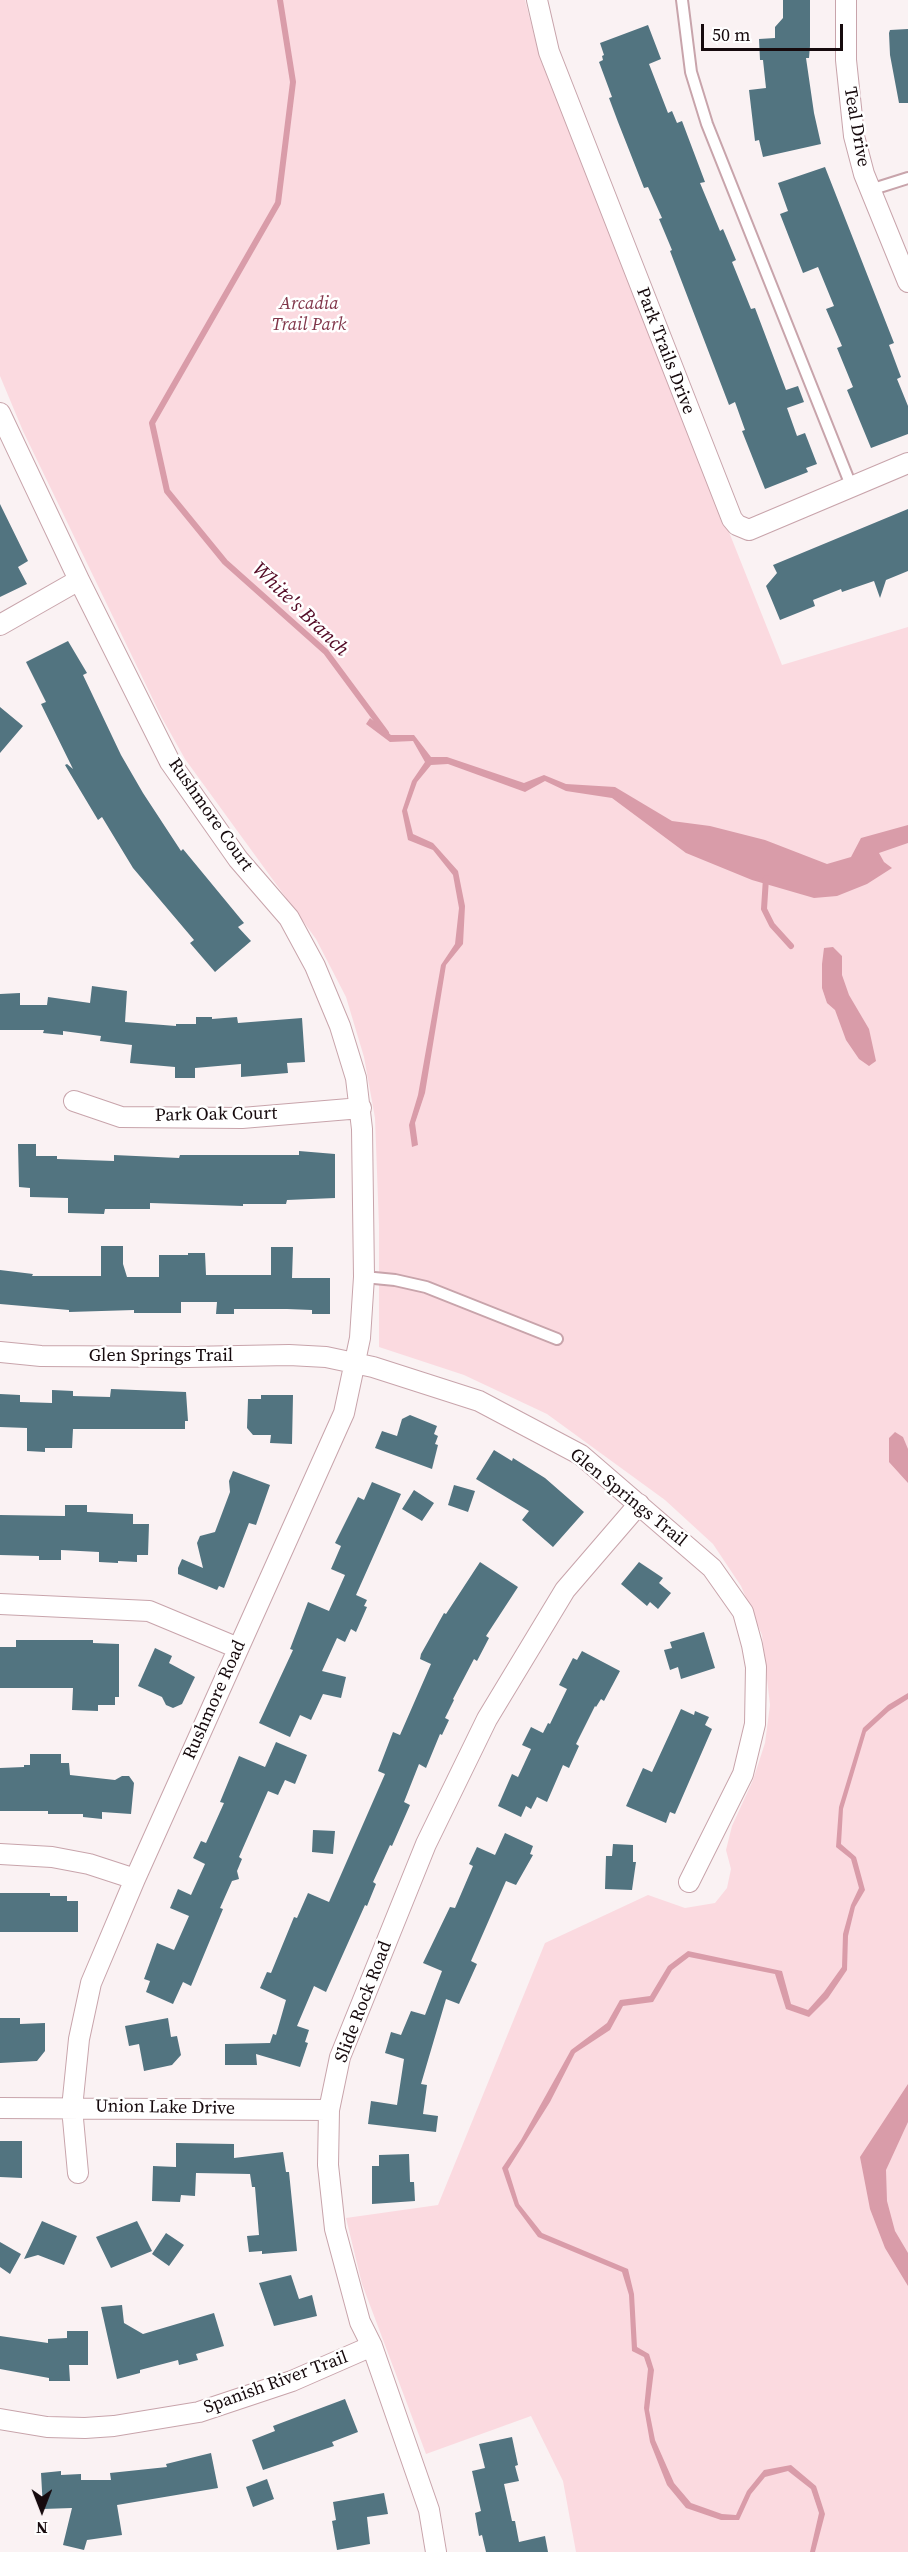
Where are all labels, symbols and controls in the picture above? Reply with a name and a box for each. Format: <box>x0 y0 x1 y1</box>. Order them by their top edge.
scale bar <box>704 12 846 50</box>
text: 50 m <box>712 22 750 47</box>
street label: Teal Drive <box>838 85 874 169</box>
street label: Park Trails Drive <box>631 284 699 418</box>
park label: Arcadia Trail Park <box>272 293 346 336</box>
water label: White's Branch <box>247 558 353 662</box>
street label: Rushmore Court <box>163 754 257 876</box>
street label: Park Oak Court <box>155 1103 277 1127</box>
street label: Glen Springs Trail <box>89 1345 233 1367</box>
street label: Glen Springs Trail <box>565 1444 691 1552</box>
street label: Rushmore Road <box>179 1637 251 1763</box>
street label: Slide Rock Road <box>331 1938 397 2066</box>
street label: Union Lake Drive <box>95 2096 235 2120</box>
street label: Spanish River Trail <box>201 2347 351 2419</box>
north arrow <box>12 2480 72 2540</box>
text: N <box>36 2517 48 2539</box>

